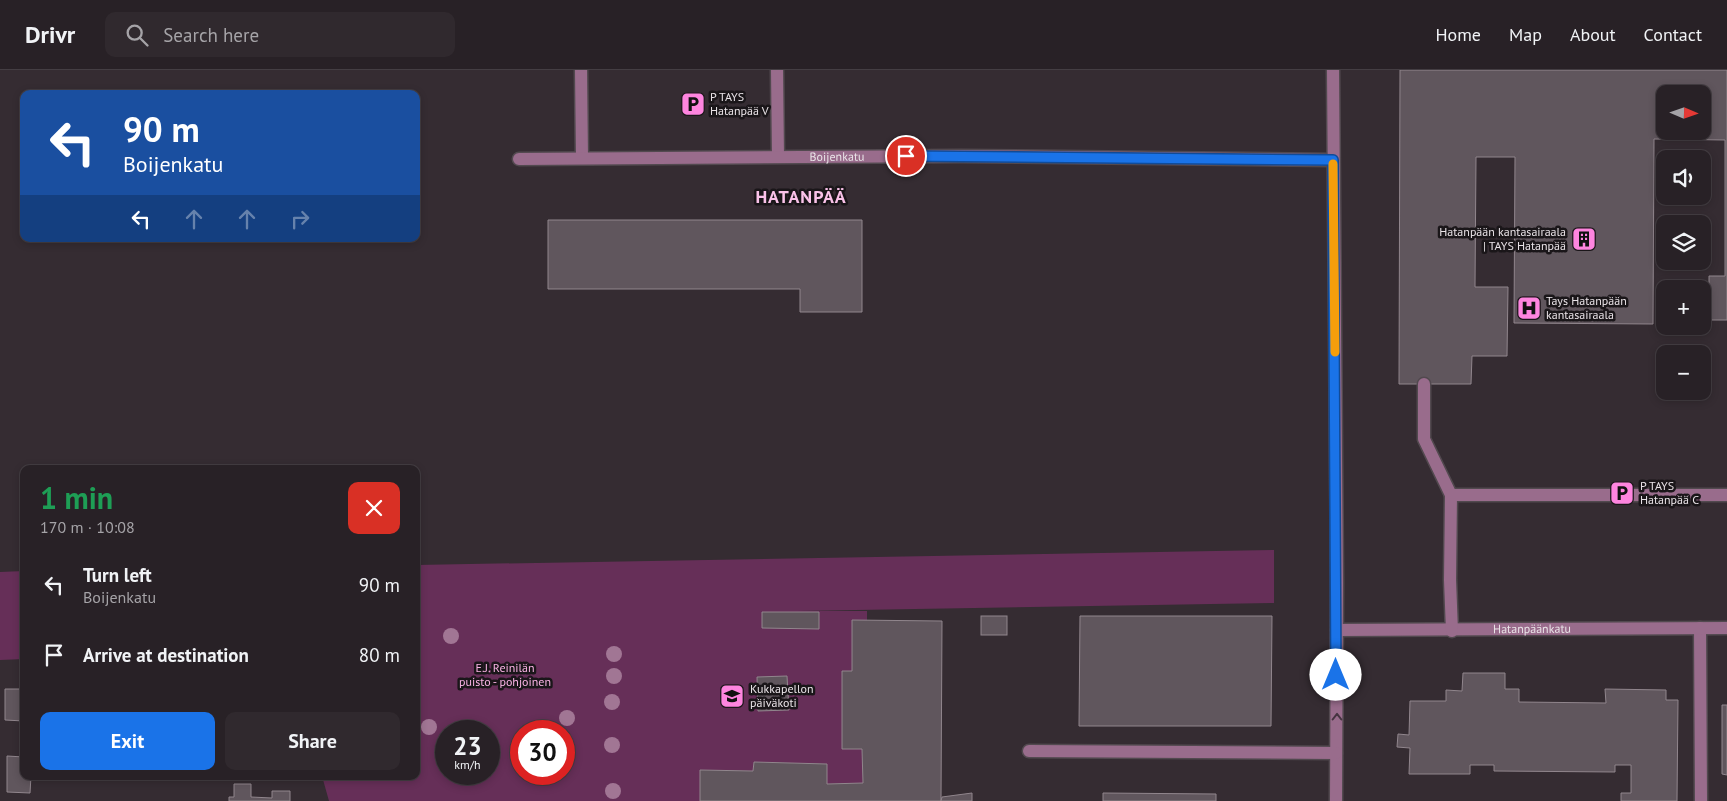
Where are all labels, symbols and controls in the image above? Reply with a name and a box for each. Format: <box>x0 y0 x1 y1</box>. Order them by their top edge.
search box <box>105 12 455 57</box>
text: Drivr <box>25 19 75 50</box>
icon: search <box>123 21 151 49</box>
text: Search here <box>163 23 259 47</box>
text: Home <box>1435 23 1481 46</box>
text: Map <box>1509 23 1542 46</box>
text: About <box>1570 23 1616 46</box>
text: Contact <box>1644 23 1702 46</box>
north arrow <box>1656 85 1711 140</box>
map controls <box>1656 85 1711 400</box>
place label: P TAYS Hatanpää V <box>710 89 769 118</box>
parking icon: P TAYS Hatanpää V <box>680 91 706 117</box>
text: 90 m <box>123 106 200 152</box>
icon: left <box>40 110 105 175</box>
pin <box>885 135 927 177</box>
icon: arrive <box>892 142 920 170</box>
street label: Boijenkatu <box>810 149 864 164</box>
text: Boijenkatu <box>123 150 223 178</box>
button: sound <box>1656 150 1711 205</box>
district label: HATANPÄÄ <box>755 185 847 208</box>
icon: left <box>127 205 155 233</box>
icon: ahead <box>180 205 208 233</box>
icon: ahead <box>233 205 261 233</box>
icon: right <box>286 205 314 233</box>
button: layers <box>1656 215 1711 270</box>
place label: Hatanpään kantasairaala | TAYS Hatanpää <box>1439 224 1566 253</box>
building icon: Hatanpään kantasairaala | TAYS Hatanpää <box>1571 226 1597 252</box>
button: + <box>1656 280 1711 335</box>
place label: Tays Hatanpään kantasairaala <box>1546 293 1627 322</box>
hospital icon: Tays Hatanpään kantasairaala <box>1516 295 1542 321</box>
button: − <box>1656 345 1711 400</box>
text: 1 min <box>40 478 113 517</box>
place label: P TAYS Hatanpää C <box>1640 478 1699 507</box>
parking icon: P TAYS Hatanpää C <box>1609 480 1635 506</box>
button: close <box>348 482 400 534</box>
text: 170 m · 10:08 <box>40 517 135 537</box>
text: Turn left <box>83 563 152 587</box>
icon: left <box>40 571 68 599</box>
text: 90 m <box>359 573 400 597</box>
text: Boijenkatu <box>83 587 156 607</box>
street label: Hatanpäänkatu <box>1493 621 1571 636</box>
icon: arrive <box>40 641 68 669</box>
text: Arrive at destination <box>83 643 249 667</box>
text: 80 m <box>359 643 400 667</box>
position arrow <box>1309 648 1361 700</box>
park label: E.J. Reinilän puisto - pohjoinen <box>459 660 551 689</box>
place label: Kukkapellon päiväkoti <box>750 681 814 710</box>
school or university icon: Kukkapellon päiväkoti <box>719 683 745 709</box>
button: Exit <box>40 712 215 770</box>
button: Share <box>225 712 400 770</box>
one-way arrow <box>1332 713 1342 721</box>
speed limit sign: 30 <box>510 720 575 785</box>
text: 23 <box>453 730 482 762</box>
text: km/h <box>454 757 481 772</box>

